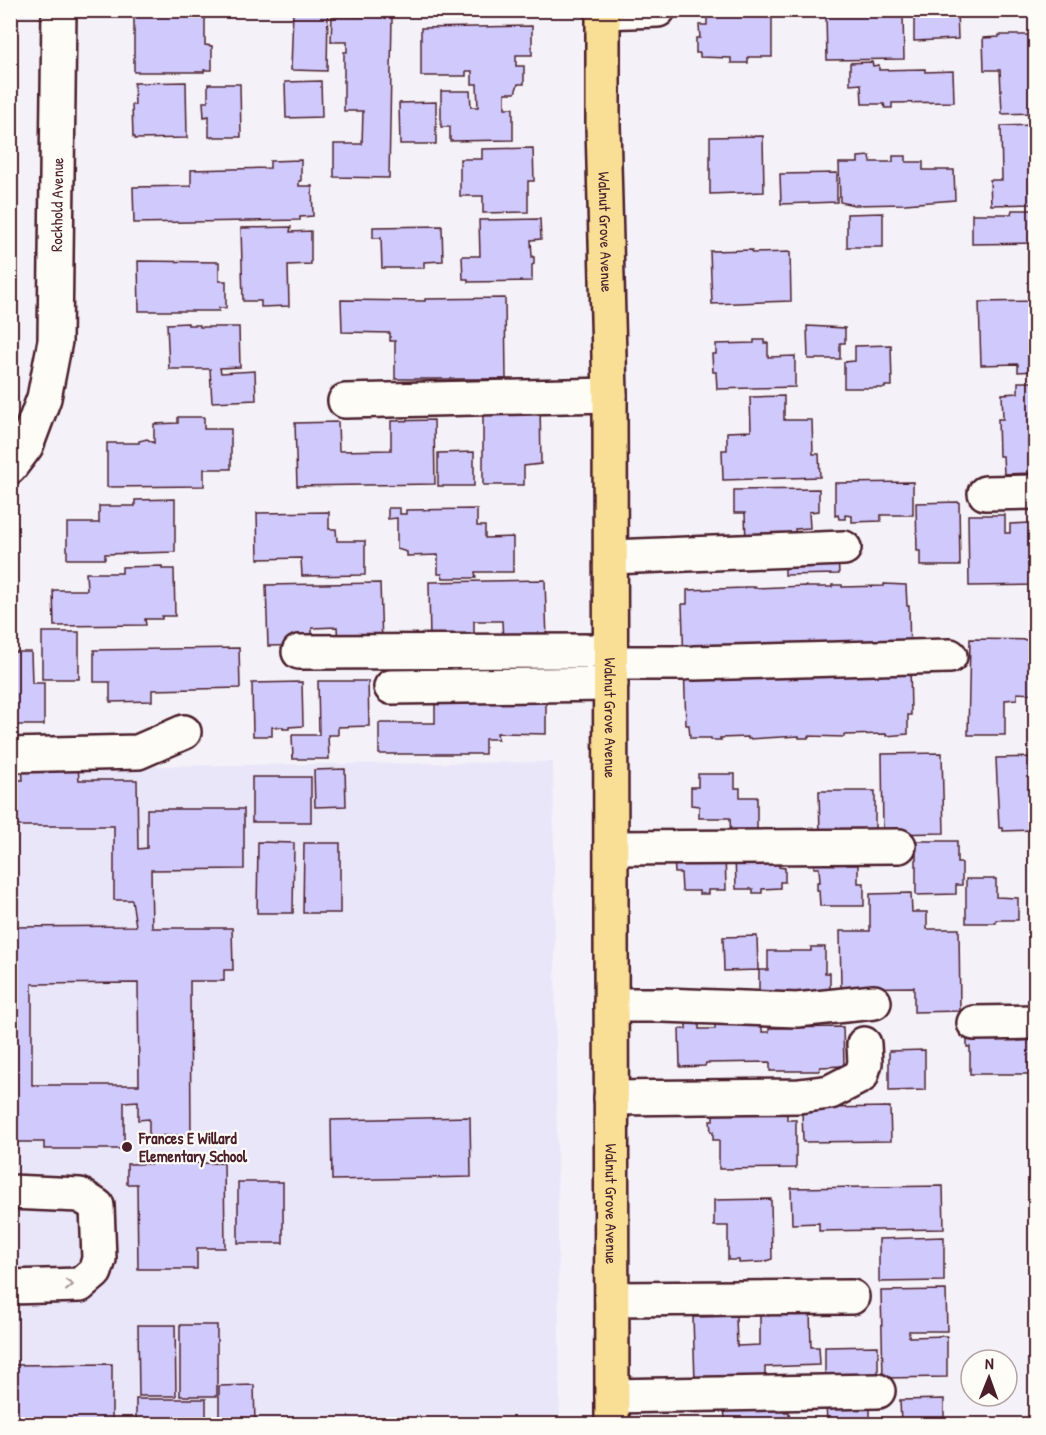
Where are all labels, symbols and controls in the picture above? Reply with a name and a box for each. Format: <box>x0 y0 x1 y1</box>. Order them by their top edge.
street label: Rockhold Avenue <box>45 157 68 252</box>
street label: Walnut Grove Avenue <box>593 171 618 293</box>
street label: Walnut Grove Avenue <box>600 658 622 779</box>
place label: Frances E Willard Elementary School <box>138 1127 248 1168</box>
marker: Frances E Willard Elementary School <box>120 1140 134 1154</box>
street label: Walnut Grove Avenue <box>600 1144 623 1265</box>
one-way arrow <box>64 1279 73 1292</box>
north arrow <box>959 1348 1019 1408</box>
text: N <box>985 1352 994 1374</box>

